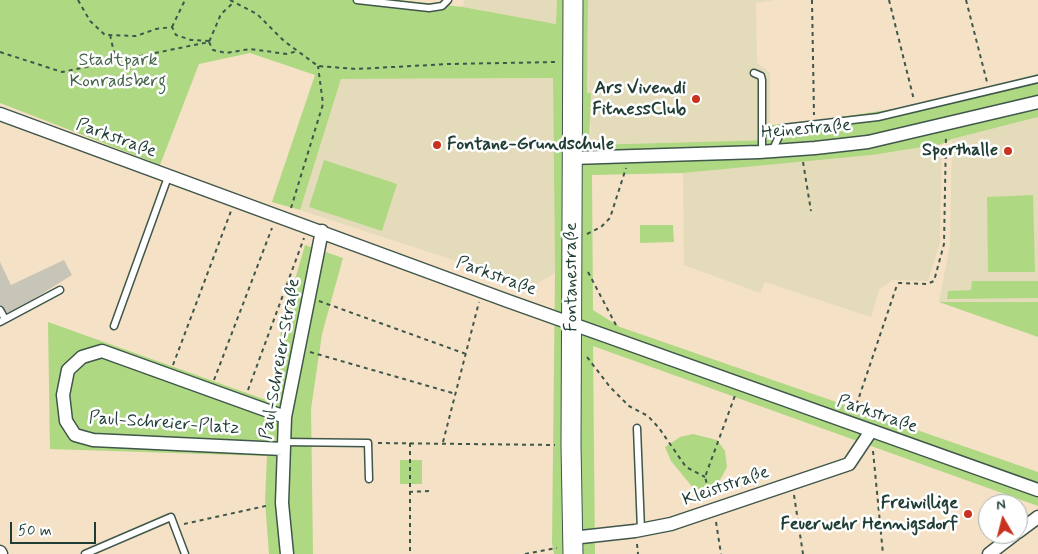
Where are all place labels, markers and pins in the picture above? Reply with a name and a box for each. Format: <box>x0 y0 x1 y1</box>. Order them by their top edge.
place label: Ars Vivendi FitnessClub <box>592 78 686 120</box>
marker: Ars Vivendi FitnessClub <box>690 93 702 105</box>
place label: Fontane-Grundschule <box>447 134 614 156</box>
marker: Fontane-Grundschule <box>431 139 443 151</box>
place label: Sporthalle <box>922 140 998 162</box>
marker: Sporthalle <box>1002 145 1014 157</box>
place label: Freiwillige Feuerwehr Hennigsdorf <box>780 493 958 536</box>
marker: Freiwillige Feuerwehr Hennigsdorf <box>962 508 974 520</box>

